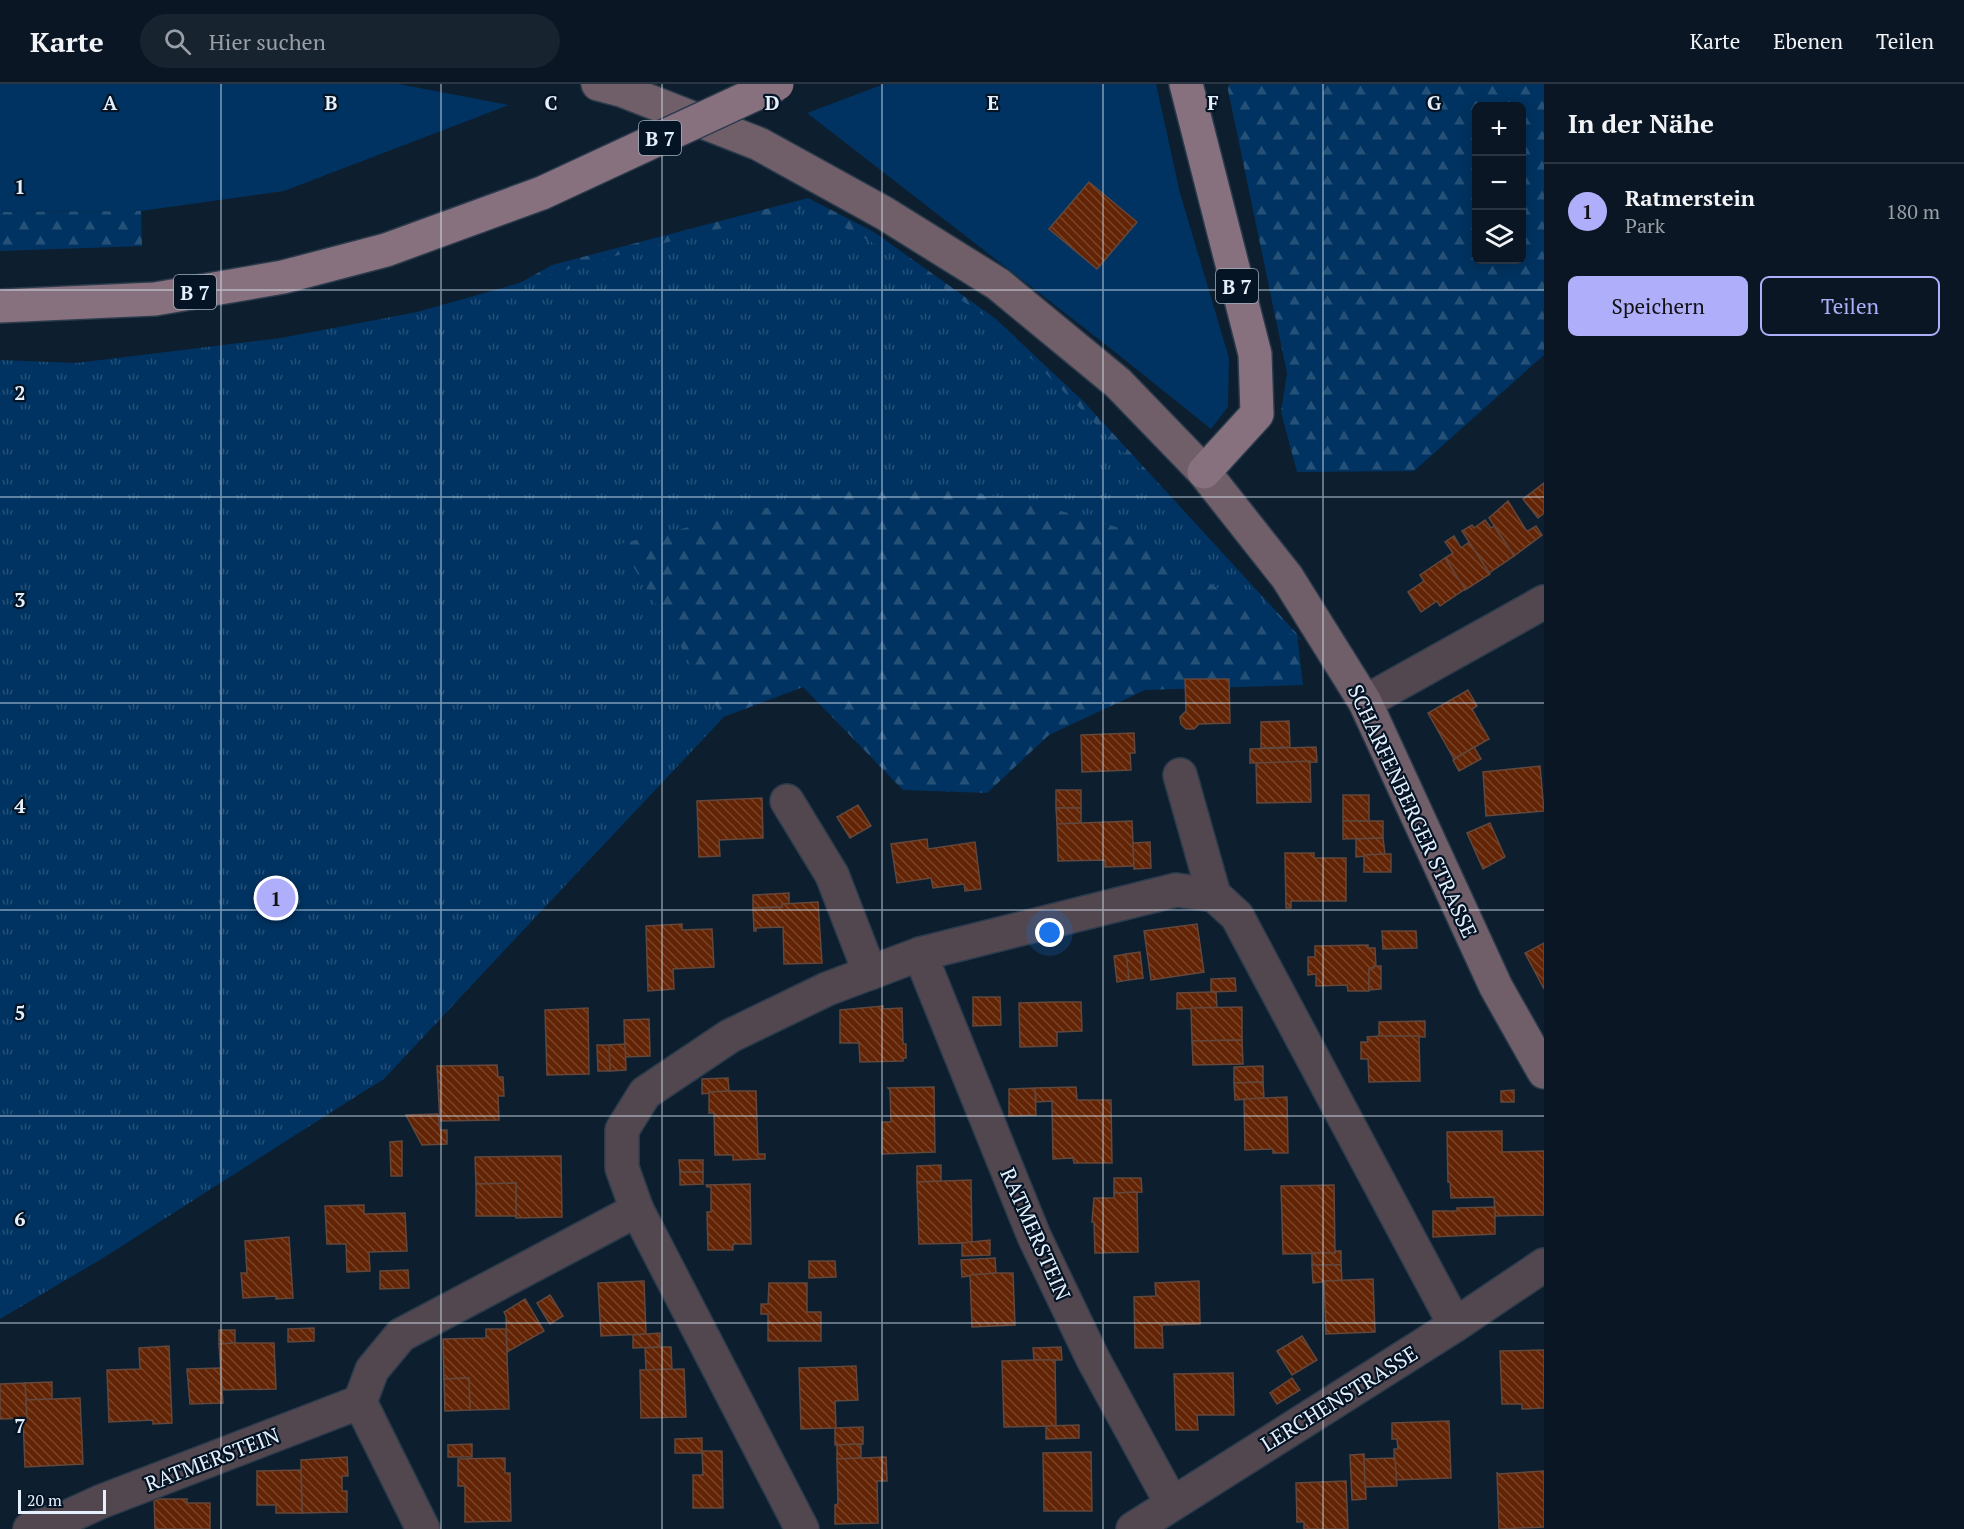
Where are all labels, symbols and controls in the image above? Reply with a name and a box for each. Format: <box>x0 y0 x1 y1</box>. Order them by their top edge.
search box <box>140 14 560 68</box>
text: Karte <box>30 23 104 60</box>
icon: search <box>161 25 194 58</box>
text: Hier suchen <box>209 27 326 56</box>
text: Karte <box>1690 27 1740 55</box>
text: Ebenen <box>1773 27 1843 55</box>
text: Teilen <box>1876 27 1934 55</box>
text: A <box>103 89 118 116</box>
text: B <box>325 89 338 116</box>
text: C <box>544 89 558 116</box>
text: D <box>765 89 779 116</box>
text: E <box>987 89 999 116</box>
text: F <box>1207 89 1219 116</box>
text: G <box>1427 89 1441 116</box>
map controls <box>1472 102 1526 264</box>
button: + <box>1472 102 1526 156</box>
text: In der Nähe <box>1568 106 1714 140</box>
road number: B 7 <box>639 121 681 155</box>
button: − <box>1472 156 1526 210</box>
text: 1 <box>14 173 26 200</box>
text: Ratmerstein <box>1625 183 1755 212</box>
text: 1 <box>1582 198 1593 225</box>
text: 180 m <box>1886 198 1940 225</box>
button: layers <box>1472 210 1526 264</box>
text: Park <box>1625 212 1665 239</box>
road number: B 7 <box>1216 269 1258 303</box>
road number: B 7 <box>174 275 216 309</box>
button: Speichern <box>1568 276 1748 336</box>
button: Teilen <box>1760 276 1940 336</box>
text: 2 <box>14 379 26 406</box>
text: 3 <box>14 586 26 613</box>
street label: SCHARFENBERGER STRASSE <box>1342 680 1484 942</box>
text: 4 <box>14 792 26 819</box>
pin: 1 <box>256 876 296 920</box>
your location <box>1035 918 1064 947</box>
text: 5 <box>14 999 26 1026</box>
street label: RATMERSTEIN <box>994 1163 1078 1305</box>
text: 6 <box>14 1205 26 1232</box>
street label: LERCHENSTRASSE <box>1255 1339 1423 1457</box>
text: 7 <box>14 1412 26 1439</box>
street label: RATMERSTEIN <box>141 1420 283 1498</box>
scale bar <box>18 1487 106 1514</box>
text: 20 m <box>27 1489 62 1511</box>

